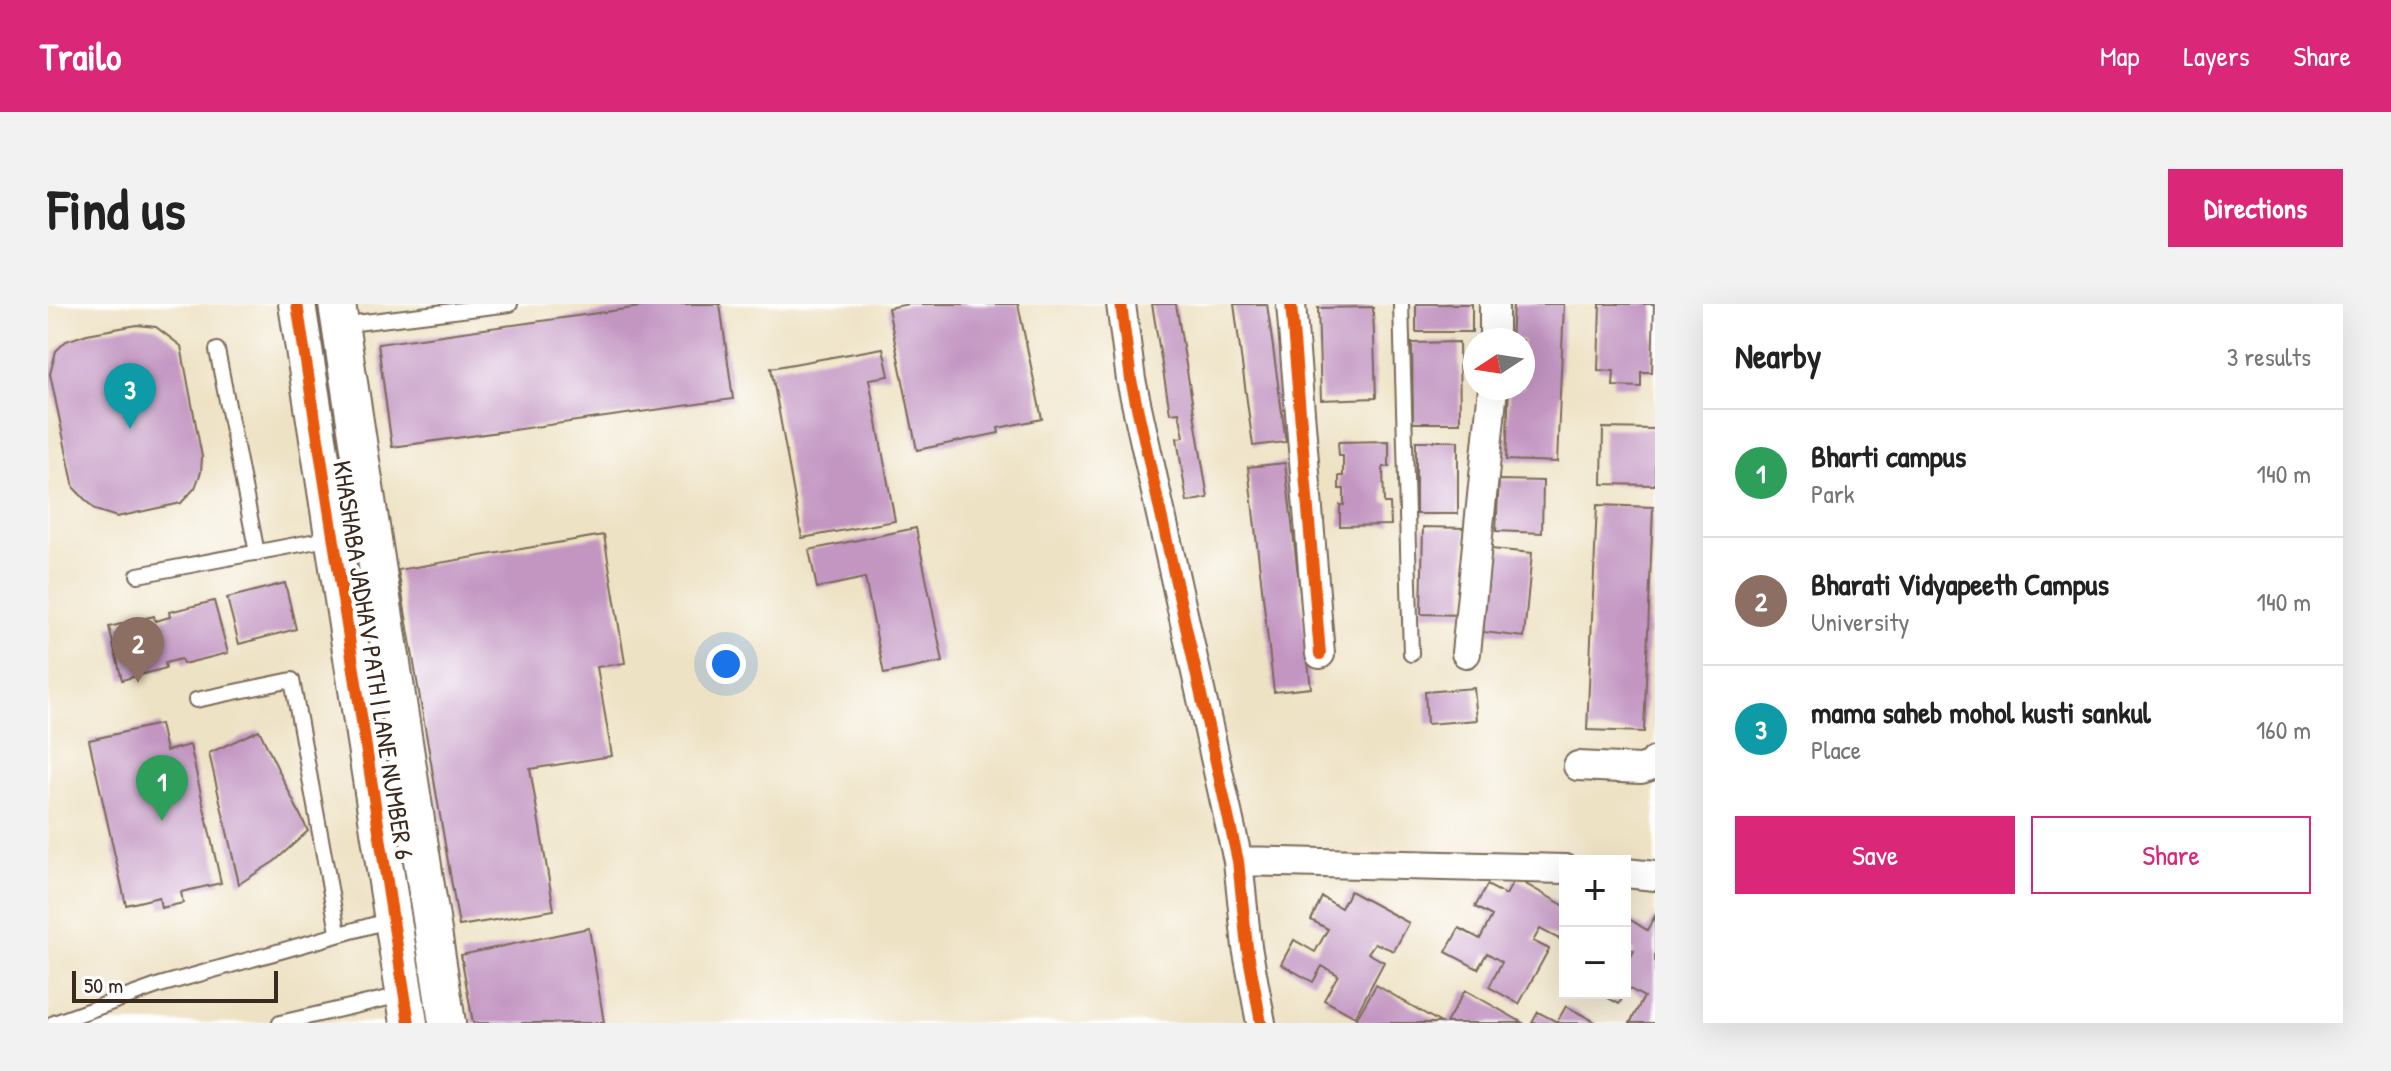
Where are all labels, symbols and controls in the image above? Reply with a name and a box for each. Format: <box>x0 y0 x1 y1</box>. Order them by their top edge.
text: Trailo <box>40 30 121 82</box>
text: Map <box>2100 37 2140 75</box>
text: Layers <box>2184 37 2249 75</box>
text: Share <box>2293 37 2351 75</box>
button: Directions <box>2168 169 2343 247</box>
text: Find us <box>48 171 186 246</box>
north arrow <box>1463 328 1535 400</box>
text: Nearby <box>1735 333 1821 379</box>
text: 3 results <box>2227 339 2311 374</box>
pin: 3 <box>104 363 156 429</box>
text: Bharti campus <box>1811 436 1966 476</box>
text: 1 <box>1756 456 1766 491</box>
text: 140 m <box>2257 456 2311 491</box>
street label: KHASHABA JADHAV PATH | LANE NUMBER 6 <box>325 458 423 862</box>
text: Park <box>1811 476 1855 511</box>
text: Bharati Vidyapeeth Campus <box>1811 564 2109 604</box>
text: 2 <box>1755 584 1767 619</box>
text: 140 m <box>2257 584 2311 619</box>
text: University <box>1811 604 1909 639</box>
pin: 2 <box>112 617 164 683</box>
your location <box>706 644 746 684</box>
text: mama saheb mohol kusti sankul <box>1811 692 2151 732</box>
text: 3 <box>1755 712 1767 747</box>
text: 160 m <box>2256 712 2311 747</box>
text: Place <box>1811 732 1861 767</box>
pin: 1 <box>136 755 188 821</box>
button: Save <box>1735 816 2015 894</box>
button: Share <box>2031 816 2311 894</box>
map controls <box>1559 855 1631 999</box>
button: + <box>1559 855 1631 927</box>
button: − <box>1559 927 1631 999</box>
scale bar <box>72 967 278 1003</box>
text: 50 m <box>84 970 123 1000</box>

